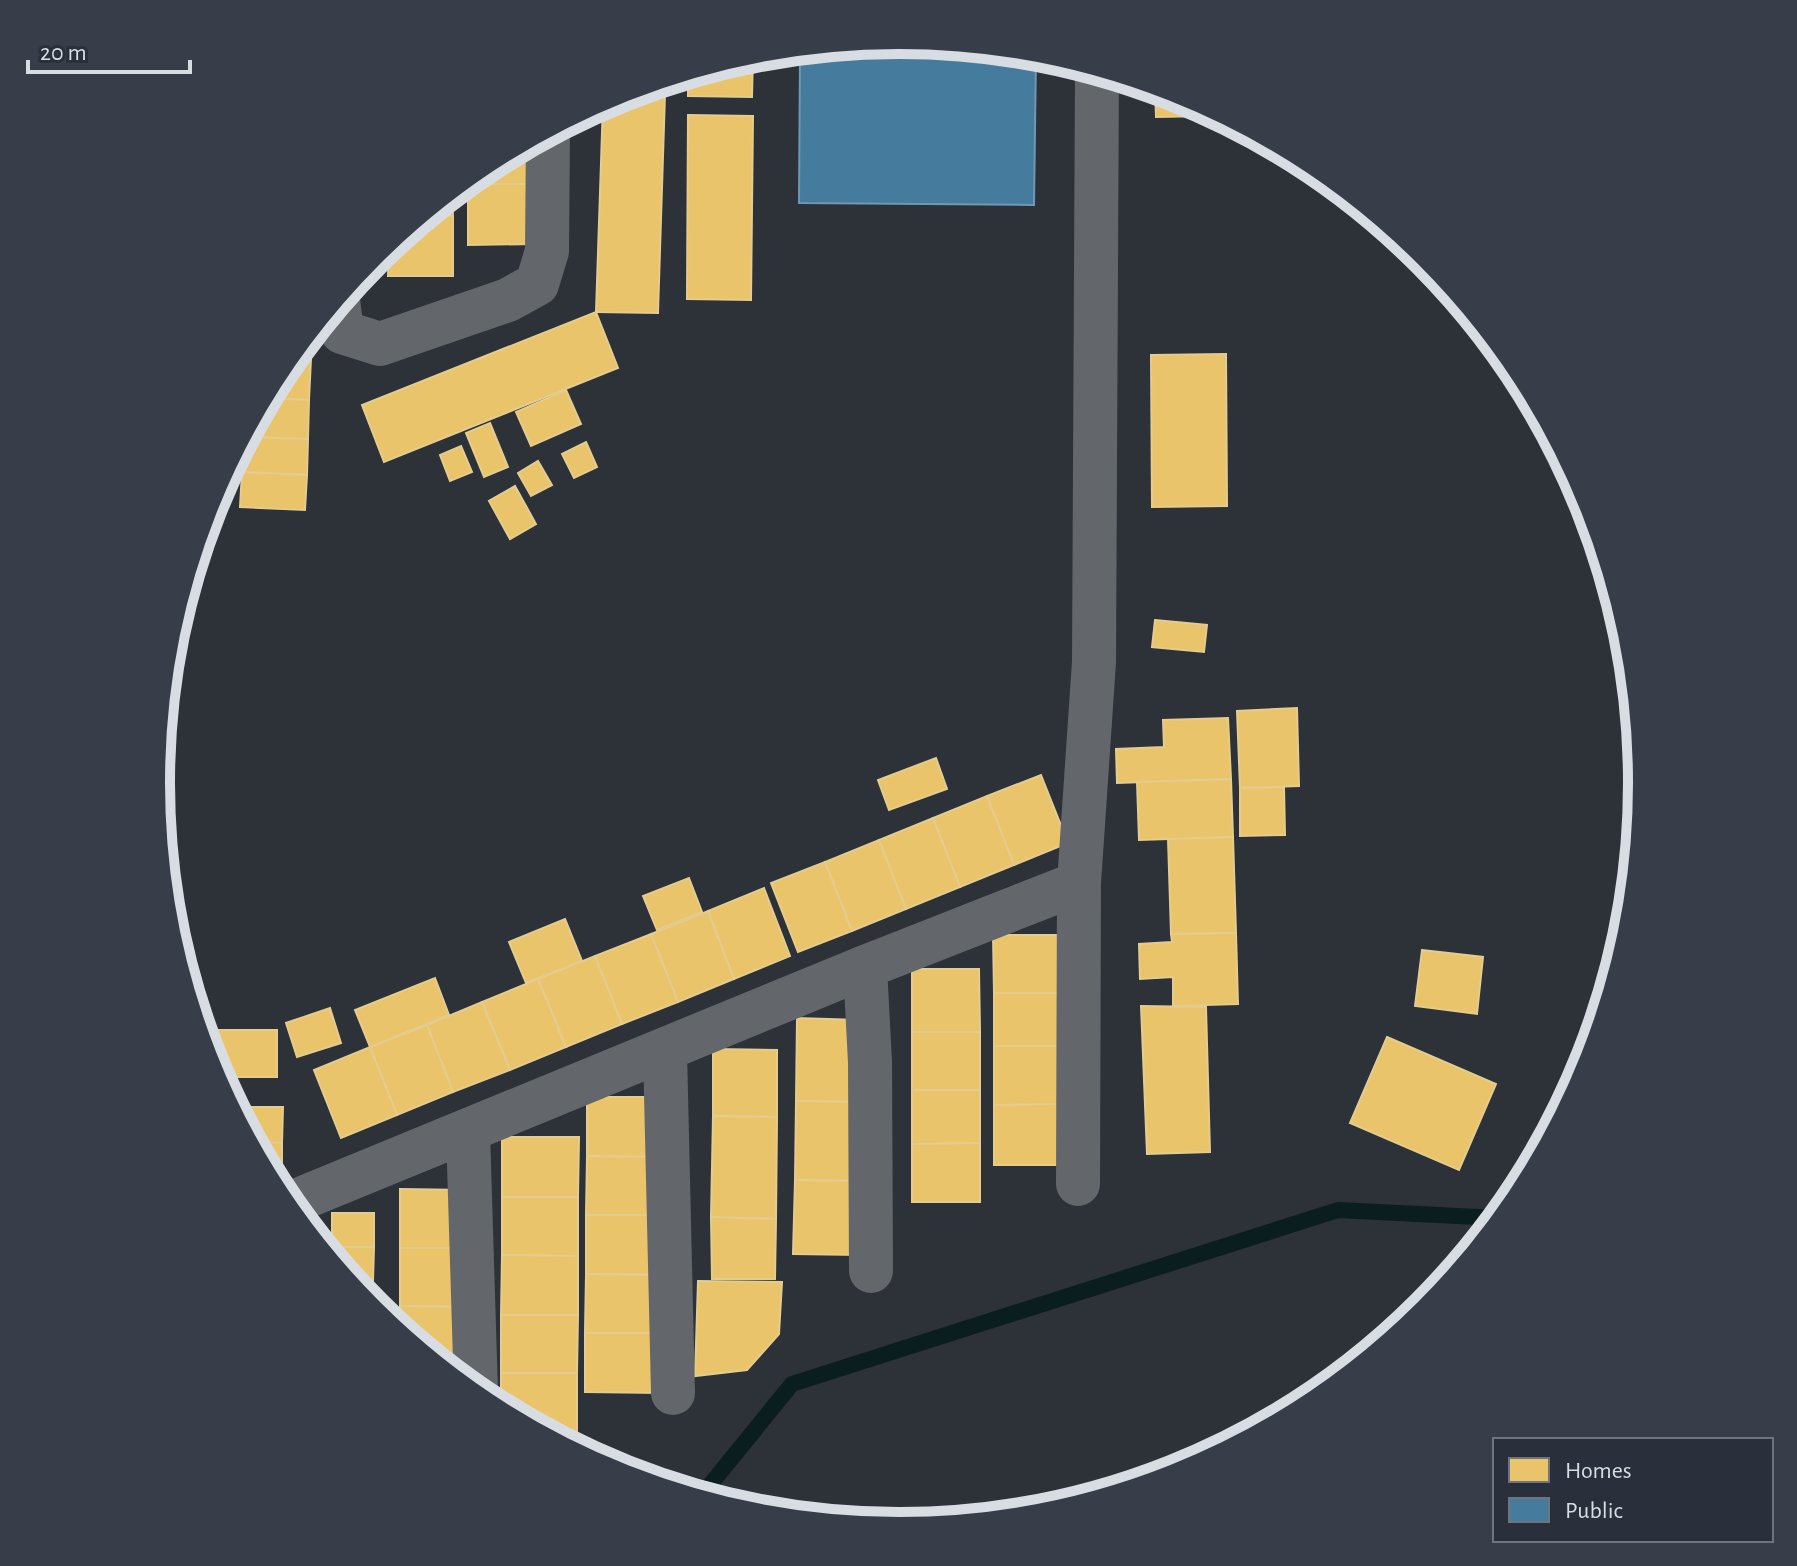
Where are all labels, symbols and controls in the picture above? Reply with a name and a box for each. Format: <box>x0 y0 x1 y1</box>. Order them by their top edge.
scale bar <box>28 24 190 74</box>
text: 20 m <box>40 41 87 65</box>
legend <box>1493 1438 1773 1542</box>
text: Homes <box>1565 1459 1632 1483</box>
text: Public <box>1565 1499 1623 1523</box>

